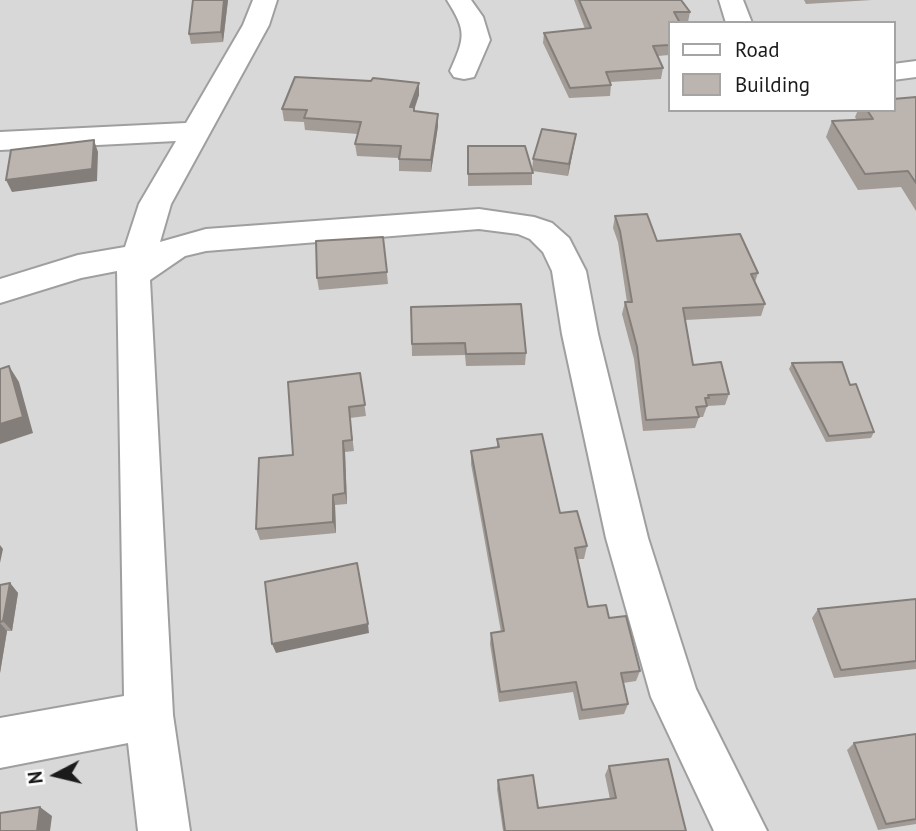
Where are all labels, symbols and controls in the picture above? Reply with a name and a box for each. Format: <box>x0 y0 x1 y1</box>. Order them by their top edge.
legend <box>668 21 895 112</box>
text: Road <box>735 36 779 63</box>
text: Building <box>735 71 810 98</box>
north arrow <box>21 740 91 810</box>
text: N <box>22 770 48 785</box>

